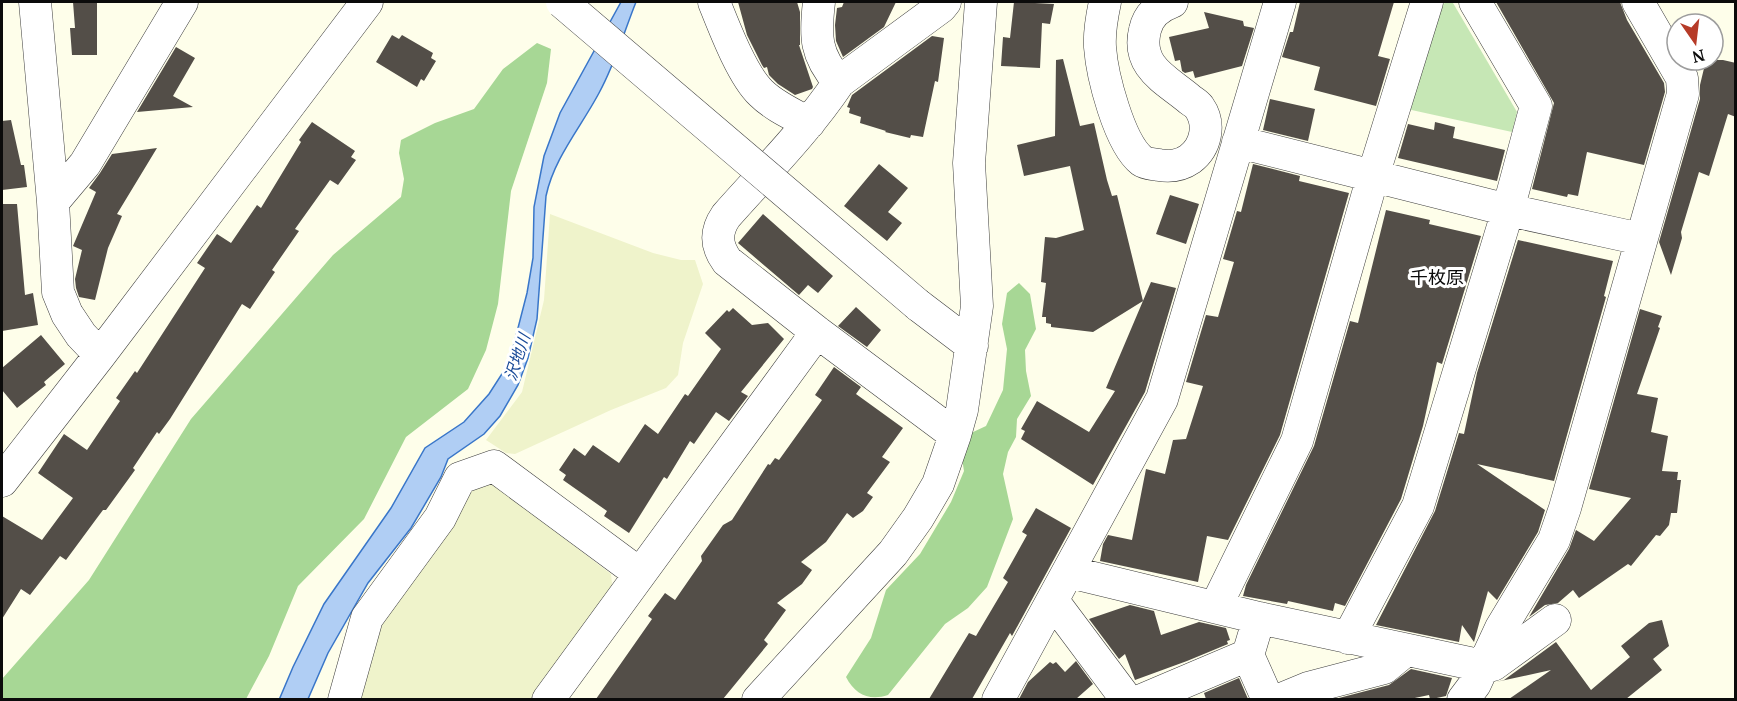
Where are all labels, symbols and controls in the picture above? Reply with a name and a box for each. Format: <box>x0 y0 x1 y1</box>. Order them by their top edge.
north arrow <box>1665 12 1725 72</box>
text: N <box>1690 44 1707 69</box>
district label: 千枚原 <box>1410 265 1464 289</box>
water label: 沢地川 <box>499 329 535 383</box>

